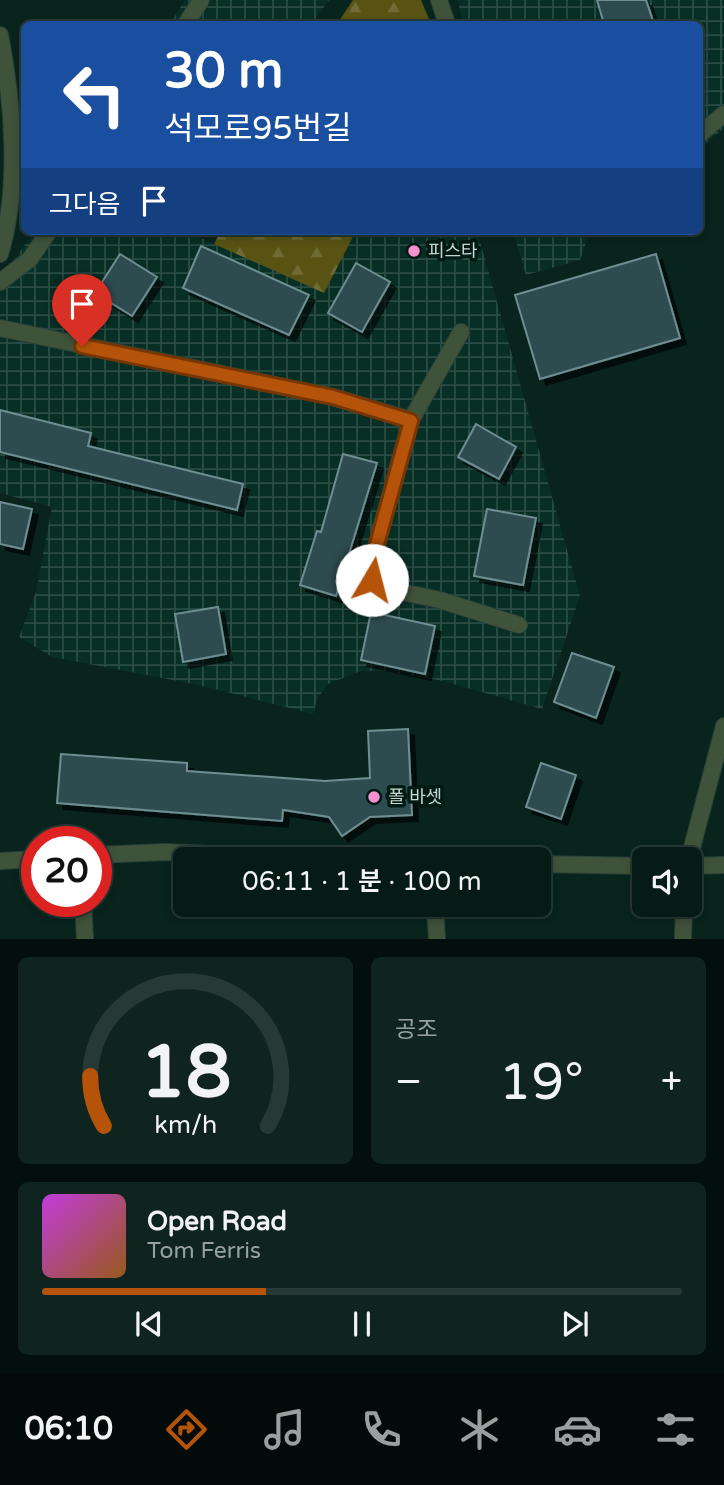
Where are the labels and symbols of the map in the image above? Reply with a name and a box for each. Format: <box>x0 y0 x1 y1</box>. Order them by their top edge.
place label: 피스타 <box>428 240 478 262</box>
marker: 피스타 <box>406 243 422 259</box>
pin <box>52 274 112 346</box>
position arrow <box>335 543 409 617</box>
place label: 폴 바셋 <box>388 786 442 808</box>
marker: 폴 바셋 <box>366 789 382 805</box>
speed limit sign: 20 <box>21 826 112 917</box>

